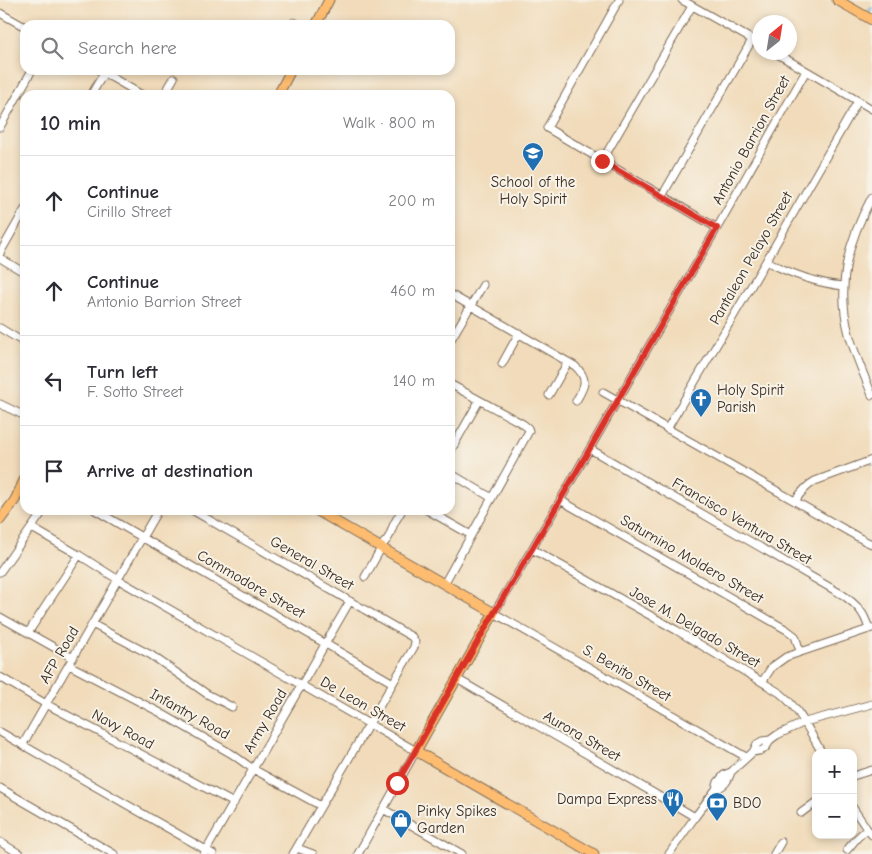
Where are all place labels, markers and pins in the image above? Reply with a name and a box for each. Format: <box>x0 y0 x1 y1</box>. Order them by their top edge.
school or university icon: School of the Holy Spirit <box>521 141 545 172</box>
place label: School of the Holy Spirit <box>491 173 576 208</box>
place label: Holy Spirit Parish <box>717 381 785 416</box>
church icon: Holy Spirit Parish <box>689 387 713 418</box>
restaurant icon: Dampa Express <box>661 787 685 818</box>
place label: Dampa Express <box>557 790 657 808</box>
bank icon: BDO <box>705 791 729 822</box>
place label: BDO <box>733 794 761 812</box>
place label: Pinky Spikes Garden <box>417 802 496 837</box>
shop icon: Pinky Spikes Garden <box>389 808 413 839</box>

